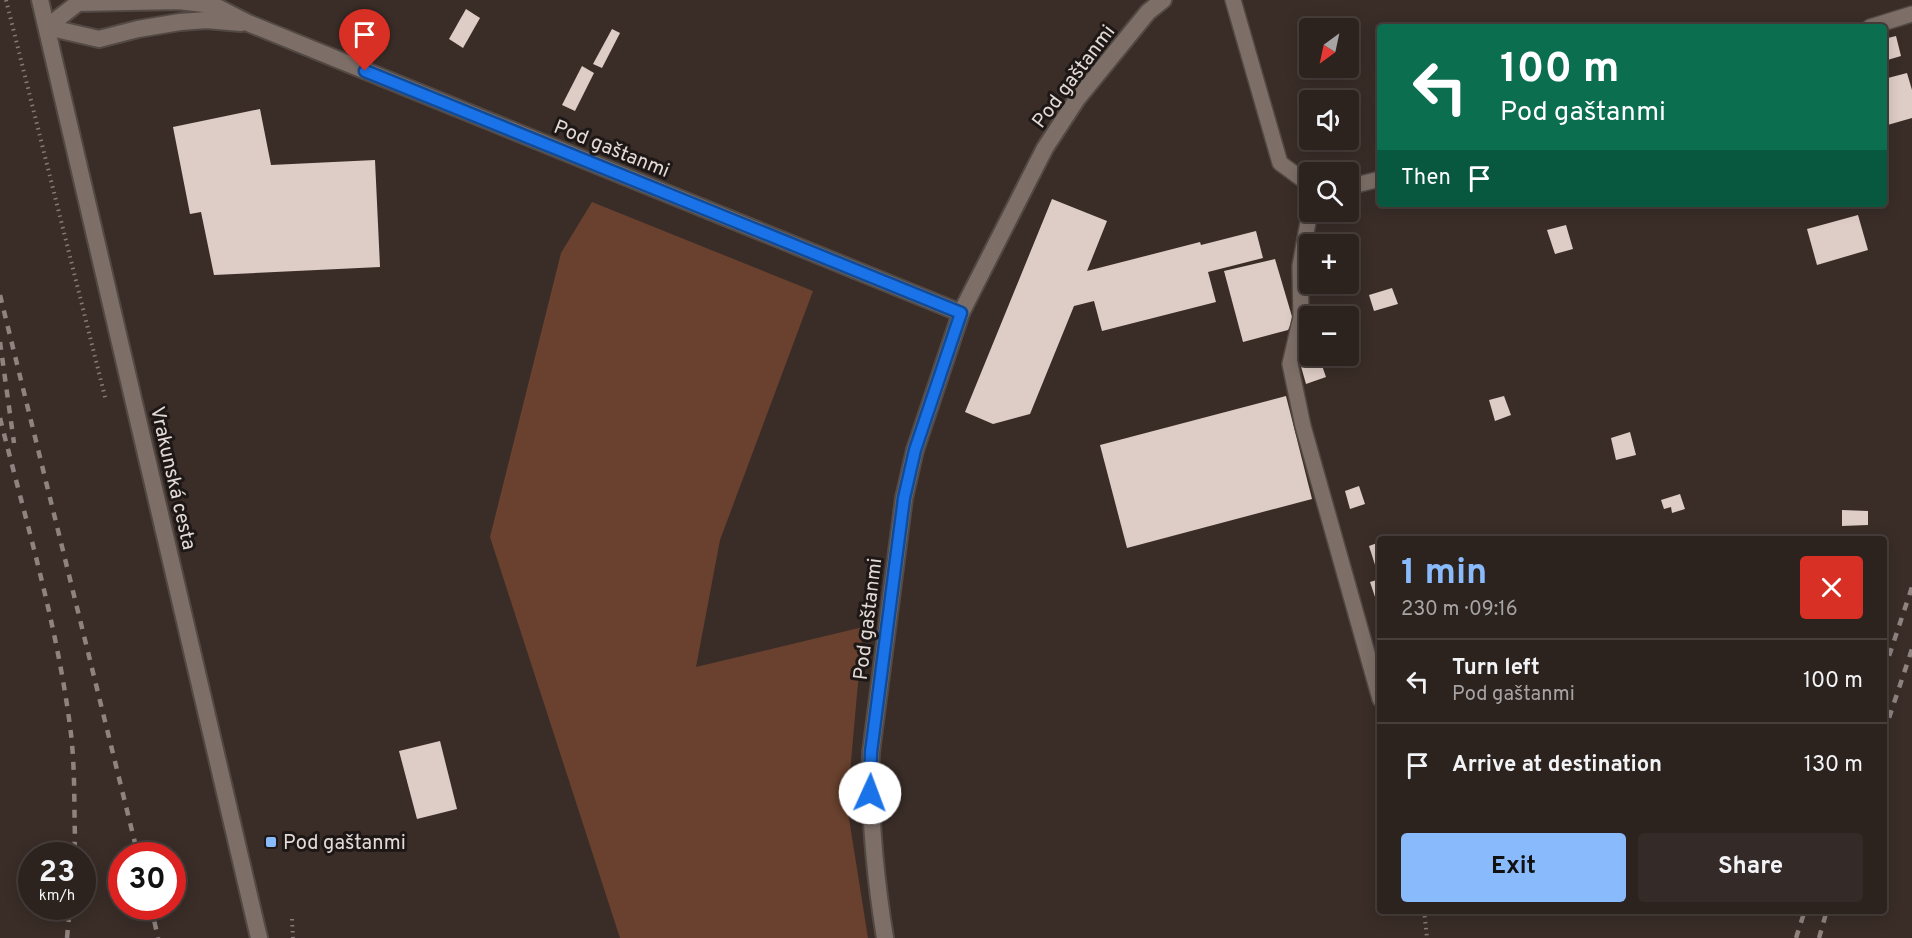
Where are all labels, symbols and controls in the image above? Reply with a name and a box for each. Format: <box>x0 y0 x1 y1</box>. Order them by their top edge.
pin <box>339 9 390 71</box>
icon: arrive <box>348 18 381 51</box>
north arrow <box>1299 18 1359 78</box>
map controls <box>1299 18 1359 366</box>
street label: Pod gaštanmi <box>1027 20 1122 134</box>
text: 100 m <box>1500 44 1619 97</box>
icon: left <box>1401 48 1479 126</box>
button: sound <box>1299 90 1359 150</box>
text: Pod gaštanmi <box>1500 96 1666 130</box>
street label: Pod gaštanmi <box>549 115 673 185</box>
button: search <box>1299 162 1359 222</box>
icon: arrive <box>1463 162 1496 195</box>
text: Then <box>1401 165 1451 192</box>
button: + <box>1299 234 1359 294</box>
button: − <box>1299 306 1359 366</box>
street label: Vrakunská cesta <box>143 404 201 553</box>
text: 1 min <box>1401 551 1487 597</box>
button: close <box>1800 556 1863 619</box>
street label: Pod gaštanmi <box>849 557 889 682</box>
text: 230 m · 09:16 <box>1401 597 1518 623</box>
text: Turn left <box>1452 655 1540 682</box>
icon: left <box>1401 665 1434 698</box>
text: 100 m <box>1803 668 1863 695</box>
text: Pod gaštanmi <box>1452 682 1575 708</box>
icon: arrive <box>1401 749 1434 782</box>
text: Arrive at destination <box>1452 752 1662 779</box>
text: 130 m <box>1804 752 1863 779</box>
position arrow <box>838 761 902 825</box>
place label: Pod gaštanmi <box>283 831 406 857</box>
button: Exit <box>1401 833 1626 902</box>
button: Share <box>1638 833 1863 902</box>
marker: Pod gaštanmi <box>264 835 278 849</box>
speed limit sign: 30 <box>108 842 186 920</box>
text: 23 <box>39 855 75 892</box>
text: km/h <box>39 887 75 906</box>

